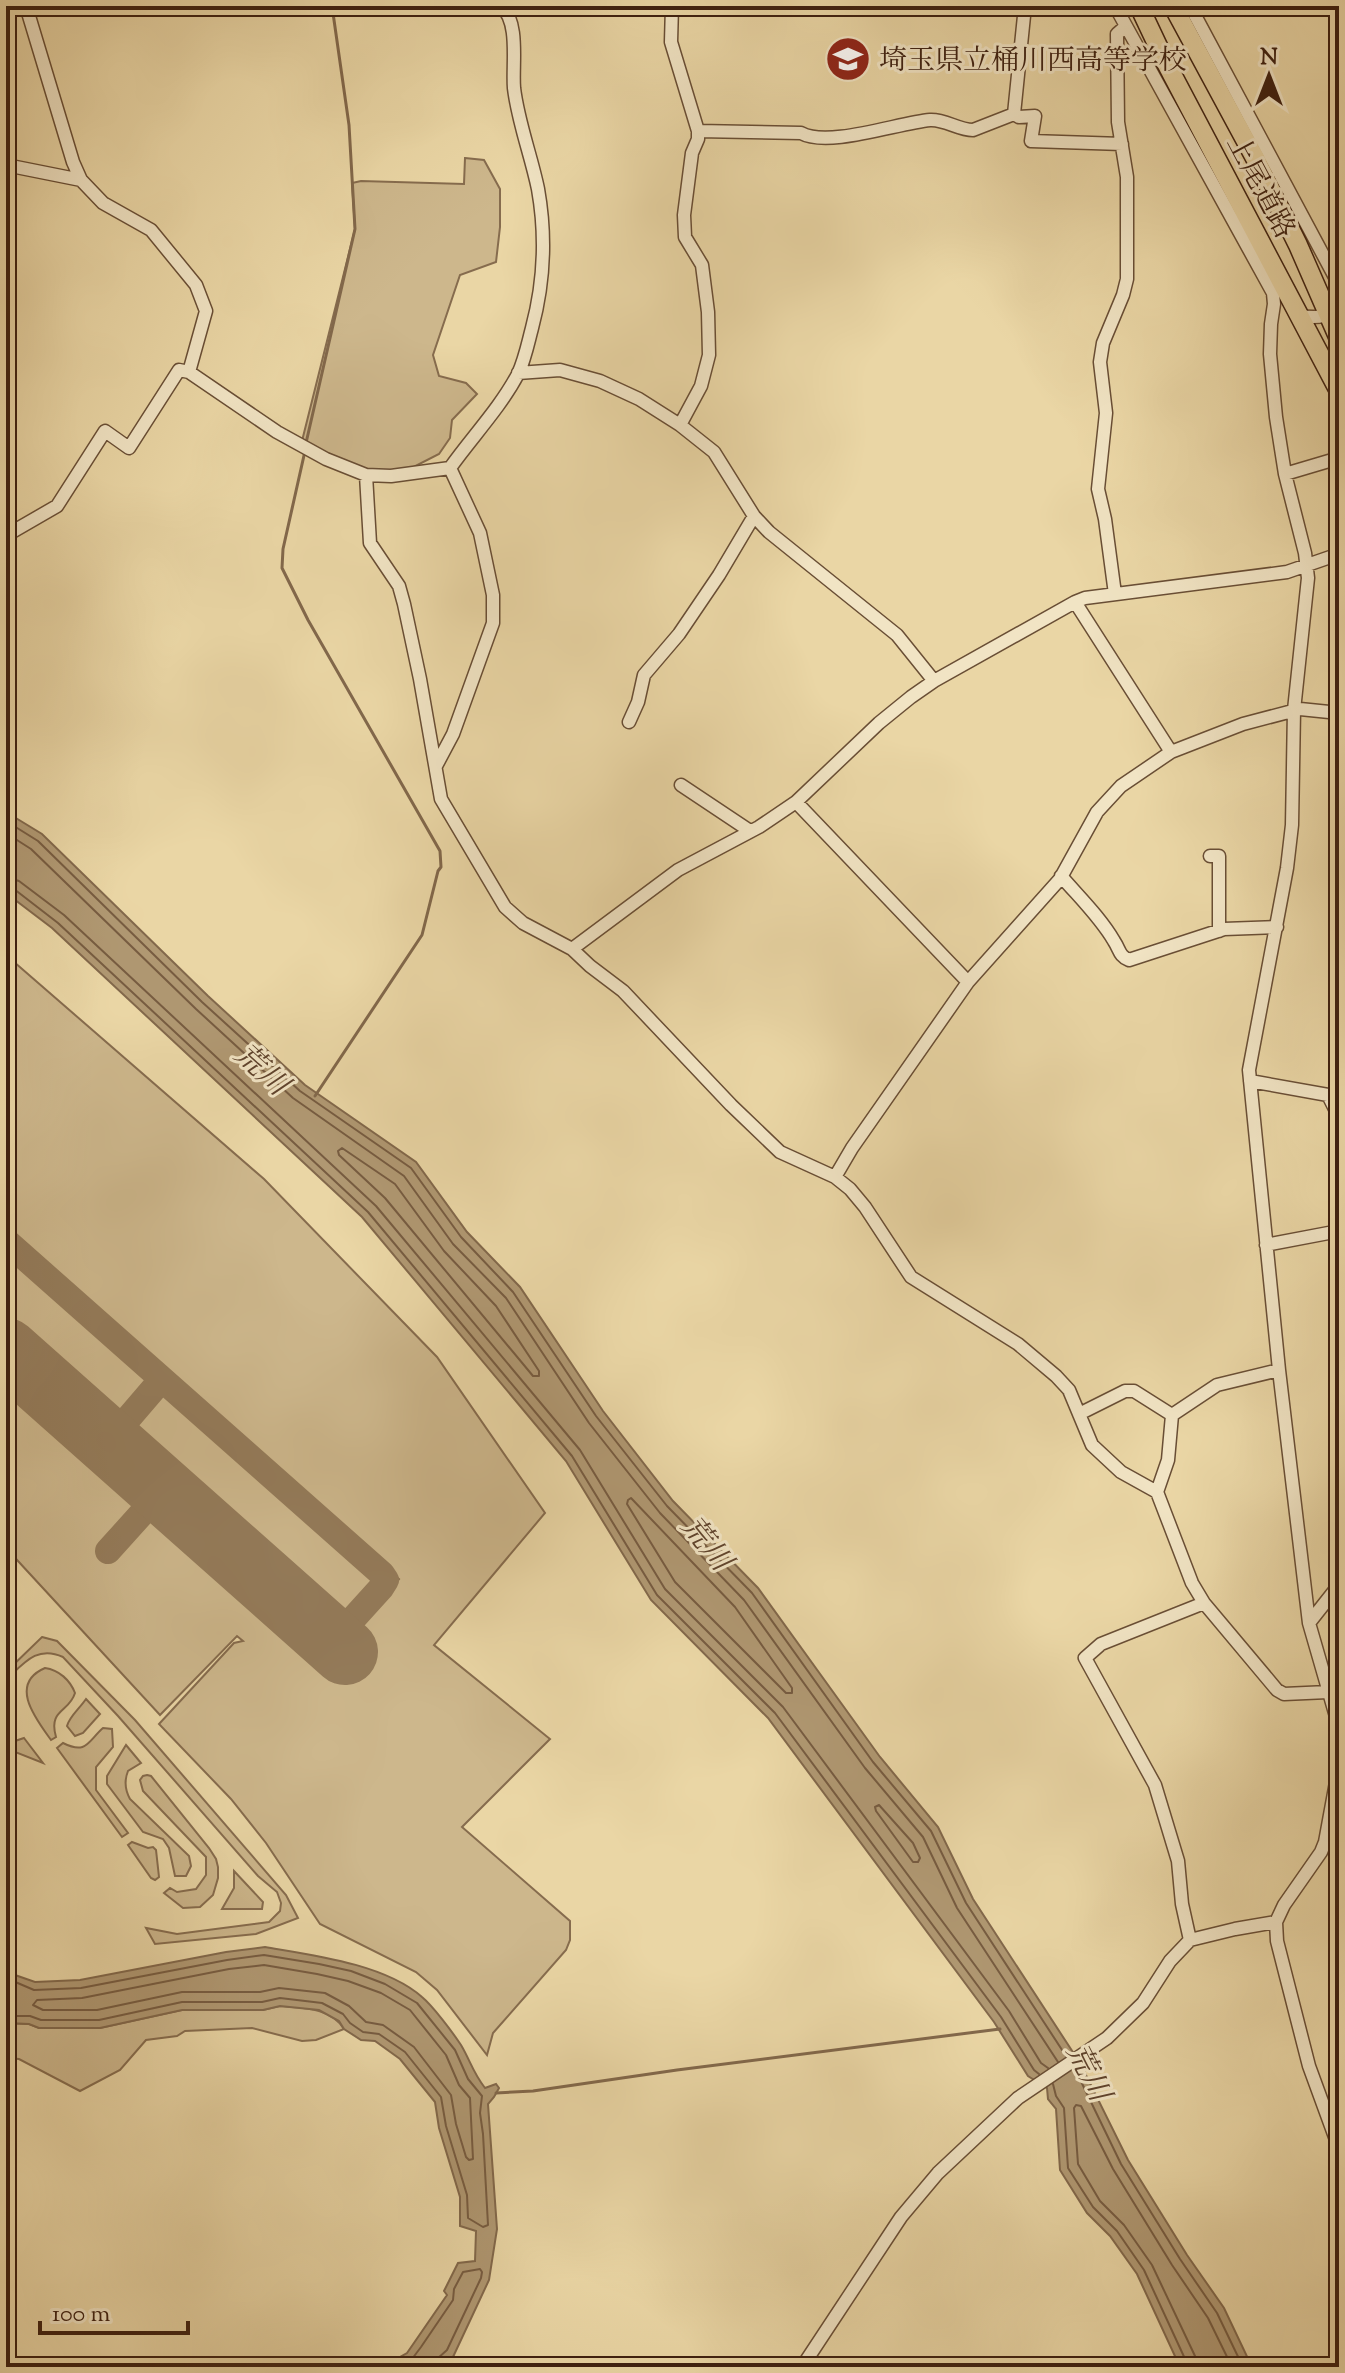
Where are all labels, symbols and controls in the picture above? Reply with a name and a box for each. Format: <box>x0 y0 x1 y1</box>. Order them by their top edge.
school or university icon: 埼玉県立桶川西高等学校 <box>824 35 872 83</box>
north arrow <box>1229 36 1309 116</box>
place label: 埼玉県立桶川西高等学校 <box>879 42 1187 82</box>
text: N <box>1260 43 1278 75</box>
street label: 上尾道路 <box>1215 129 1303 246</box>
water label: 荒川 <box>224 1035 299 1109</box>
water label: 荒川 <box>669 1508 743 1584</box>
water label: 荒川 <box>1054 2037 1121 2112</box>
scale bar <box>40 2285 188 2335</box>
text: 100 m <box>52 2298 110 2332</box>

